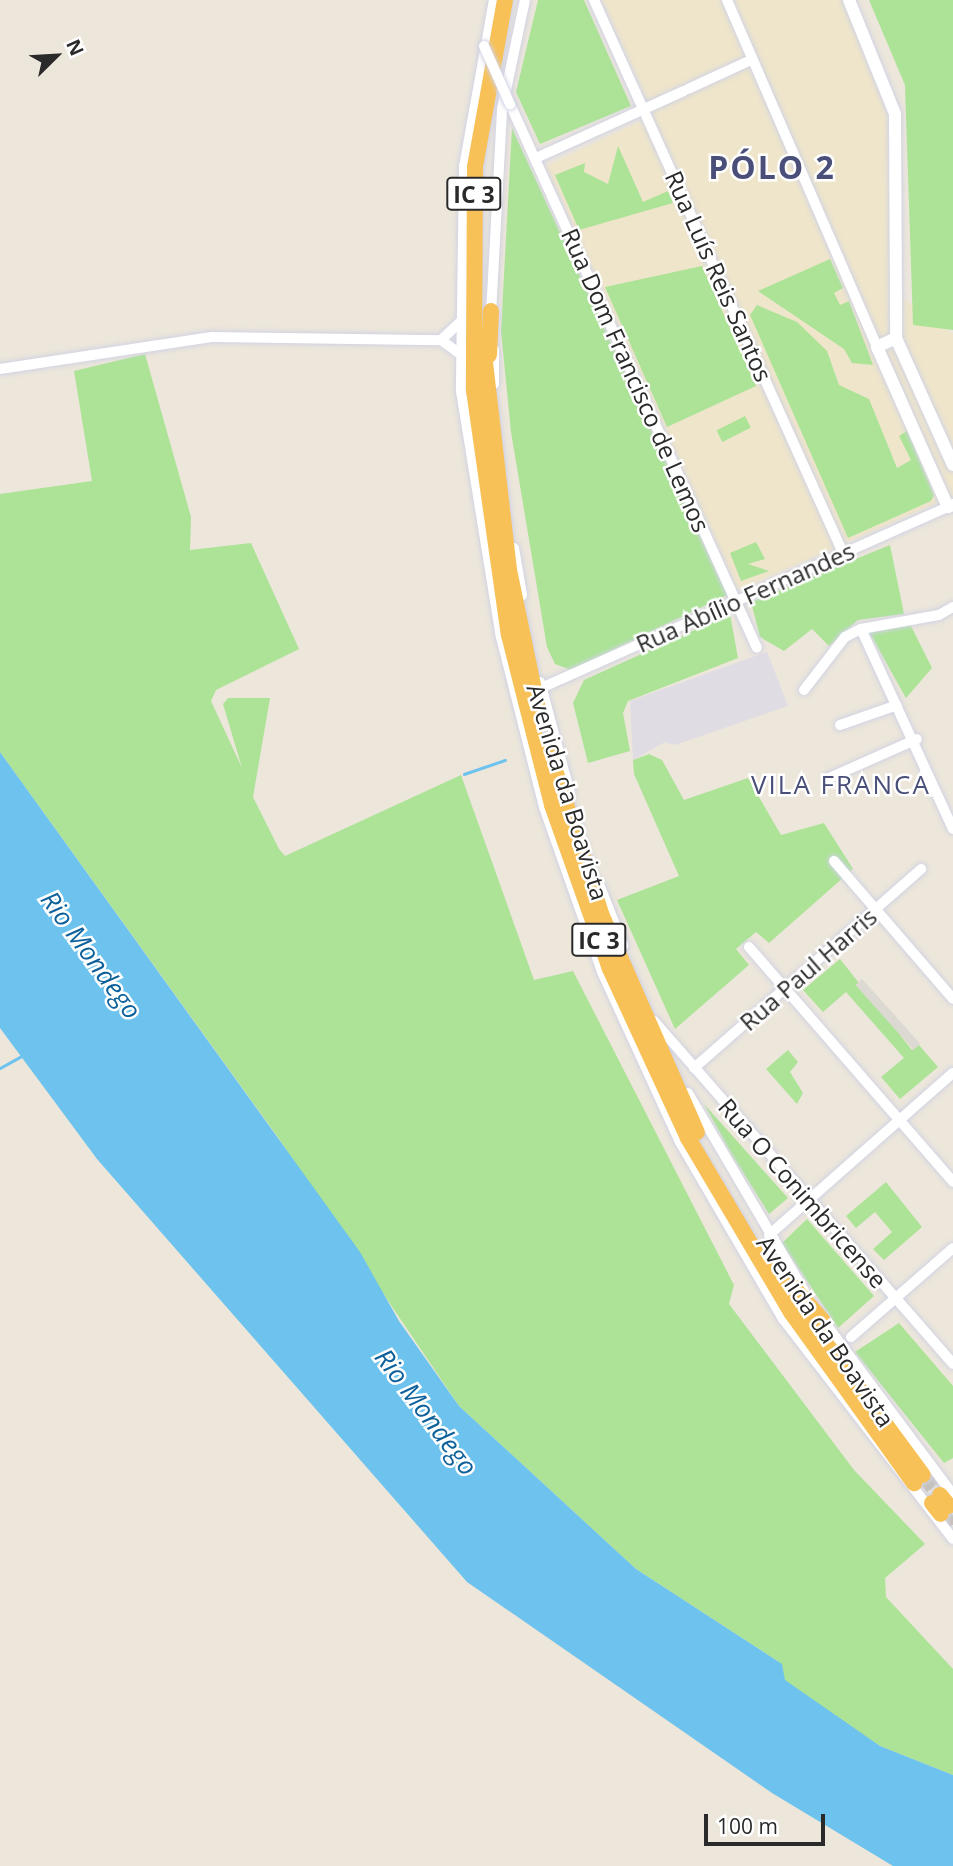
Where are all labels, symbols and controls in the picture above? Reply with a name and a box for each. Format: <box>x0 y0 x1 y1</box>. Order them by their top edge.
north arrow <box>21 21 91 91</box>
text: N <box>60 35 90 60</box>
district label: PÓLO 2 <box>709 148 835 186</box>
street label: Rua Luís Reis Santos <box>660 166 778 386</box>
road number: IC 3 <box>446 174 502 214</box>
street label: Rua Dom Francisco de Lemos <box>556 224 716 536</box>
street label: Rua Abílio Fernandes <box>631 536 859 658</box>
street label: Avenida da Boavista <box>521 680 615 904</box>
district label: VILA FRANCA <box>752 769 930 801</box>
water label: Rio Mondego <box>34 885 148 1025</box>
street label: Rua Paul Harris <box>734 902 882 1036</box>
road number: IC 3 <box>571 920 627 959</box>
street label: Rua O Conimbricense <box>713 1092 893 1294</box>
street label: Avenida da Boavista <box>751 1230 901 1432</box>
water label: Rio Mondego <box>368 1343 484 1481</box>
scale bar <box>708 1800 829 1844</box>
text: 100 m <box>717 1812 778 1840</box>

